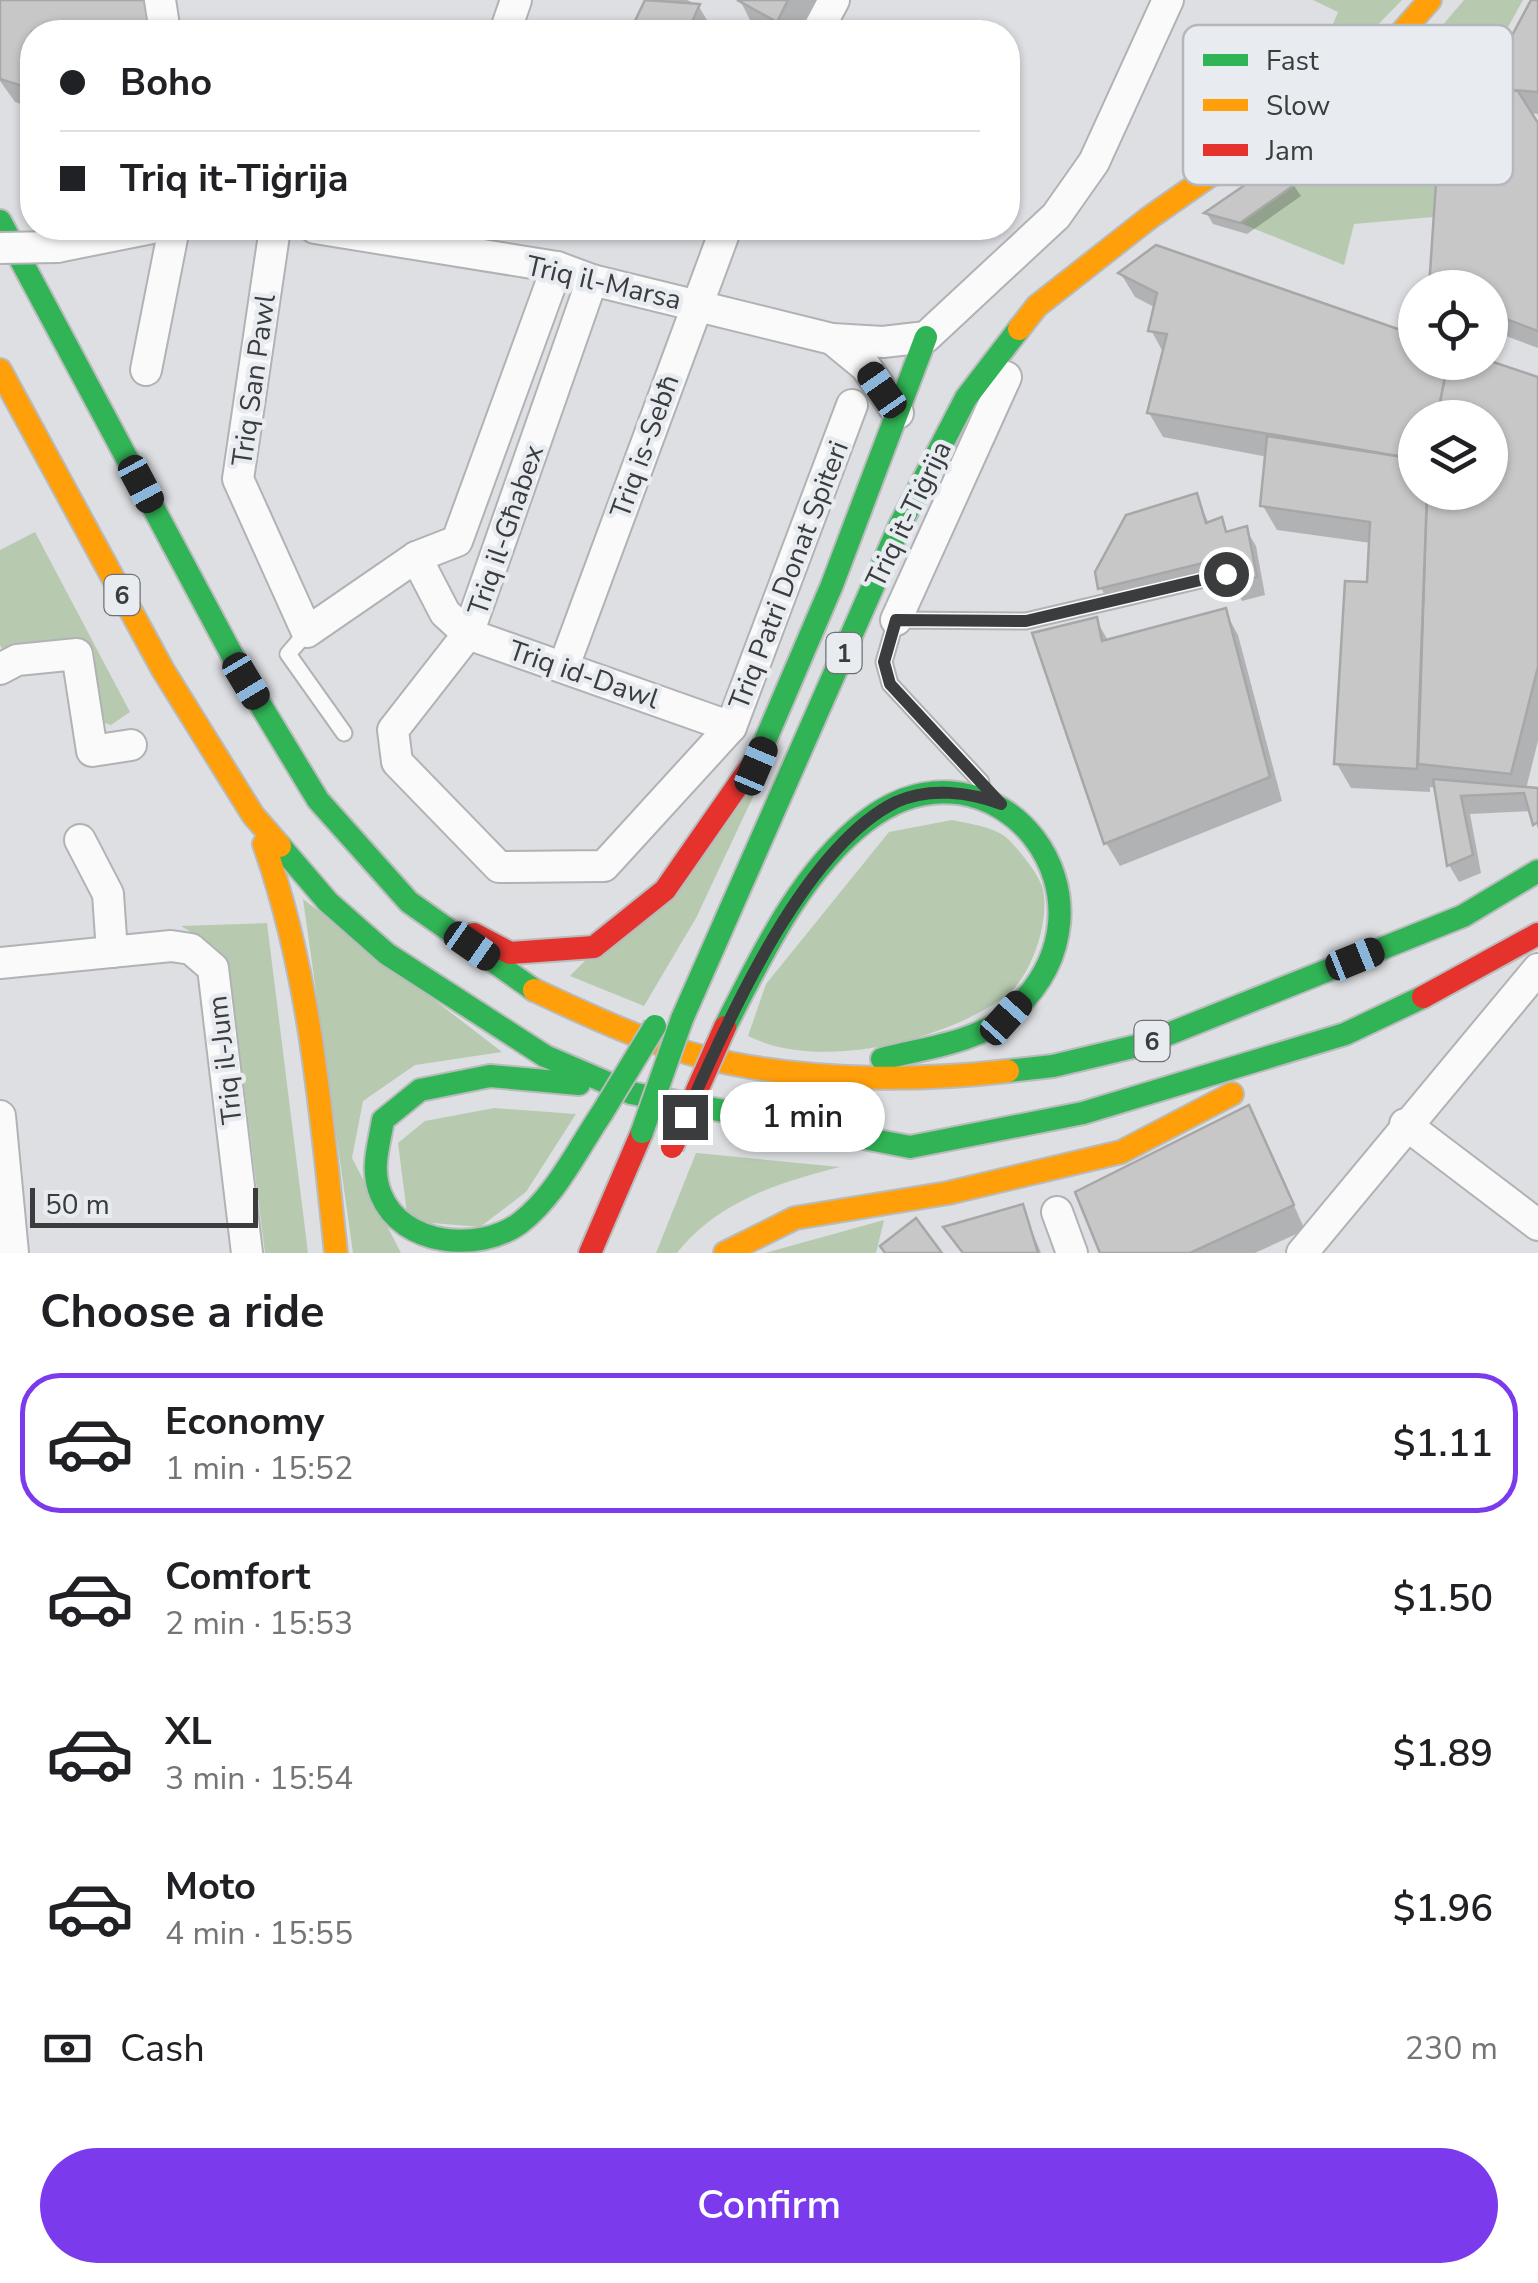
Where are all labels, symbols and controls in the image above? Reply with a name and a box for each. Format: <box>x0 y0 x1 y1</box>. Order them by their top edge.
legend <box>1183 25 1513 185</box>
text: Fast <box>1266 42 1319 80</box>
text: Boho <box>120 57 212 108</box>
text: Slow <box>1266 87 1330 125</box>
text: Jam <box>1265 132 1314 170</box>
text: Triq it-Tiġrija <box>120 153 349 204</box>
street label: Triq il-Marsa <box>522 247 685 319</box>
map controls <box>1398 270 1508 510</box>
button: locate <box>1398 270 1508 380</box>
street label: Triq San Pawl <box>223 291 285 469</box>
car <box>853 357 911 423</box>
street label: Triq is-Sebħ <box>601 369 689 524</box>
button: layers <box>1398 400 1508 510</box>
street label: Triq Patri Donat Spiteri <box>720 435 858 715</box>
street label: Triq it-Tiġrija <box>857 435 961 594</box>
street label: Triq il-Għabex <box>459 440 553 621</box>
car <box>114 450 168 518</box>
route start <box>1204 552 1249 597</box>
road number: 6 <box>104 575 140 615</box>
street label: Triq id-Dawl <box>503 631 665 719</box>
road number: 1 <box>826 633 862 673</box>
car <box>218 648 274 714</box>
car <box>730 733 782 799</box>
car <box>439 917 505 975</box>
car <box>1322 934 1388 984</box>
car <box>975 986 1037 1050</box>
street label: Triq il-Jum <box>198 993 252 1126</box>
road number: 6 <box>1134 1021 1170 1061</box>
callout: 1 min <box>720 1082 885 1152</box>
route end <box>663 1095 708 1140</box>
text: 1 min <box>762 1095 843 1138</box>
scale bar <box>30 1183 258 1228</box>
text: 50 m <box>45 1186 110 1224</box>
text: Choose a ride <box>40 1282 325 1343</box>
text: Economy <box>165 1396 324 1447</box>
icon: car <box>45 1398 135 1488</box>
text: $1.11 <box>1393 1418 1493 1469</box>
text: 1 min · 15:52 <box>165 1447 353 1490</box>
text: Comfort <box>165 1551 310 1602</box>
icon: car <box>45 1553 135 1643</box>
text: $1.50 <box>1393 1573 1493 1624</box>
text: 2 min · 15:53 <box>165 1602 353 1645</box>
text: XL <box>165 1706 212 1757</box>
icon: car <box>45 1708 135 1798</box>
text: $1.89 <box>1393 1728 1493 1779</box>
text: 3 min · 15:54 <box>165 1757 353 1800</box>
text: Moto <box>165 1861 256 1912</box>
icon: car <box>45 1863 135 1953</box>
text: $1.96 <box>1393 1883 1493 1934</box>
text: 4 min · 15:55 <box>165 1912 353 1955</box>
icon: cash <box>40 2021 95 2076</box>
text: Cash <box>120 2023 205 2074</box>
text: 230 m <box>1405 2027 1498 2070</box>
button: Confirm <box>40 2148 1498 2263</box>

